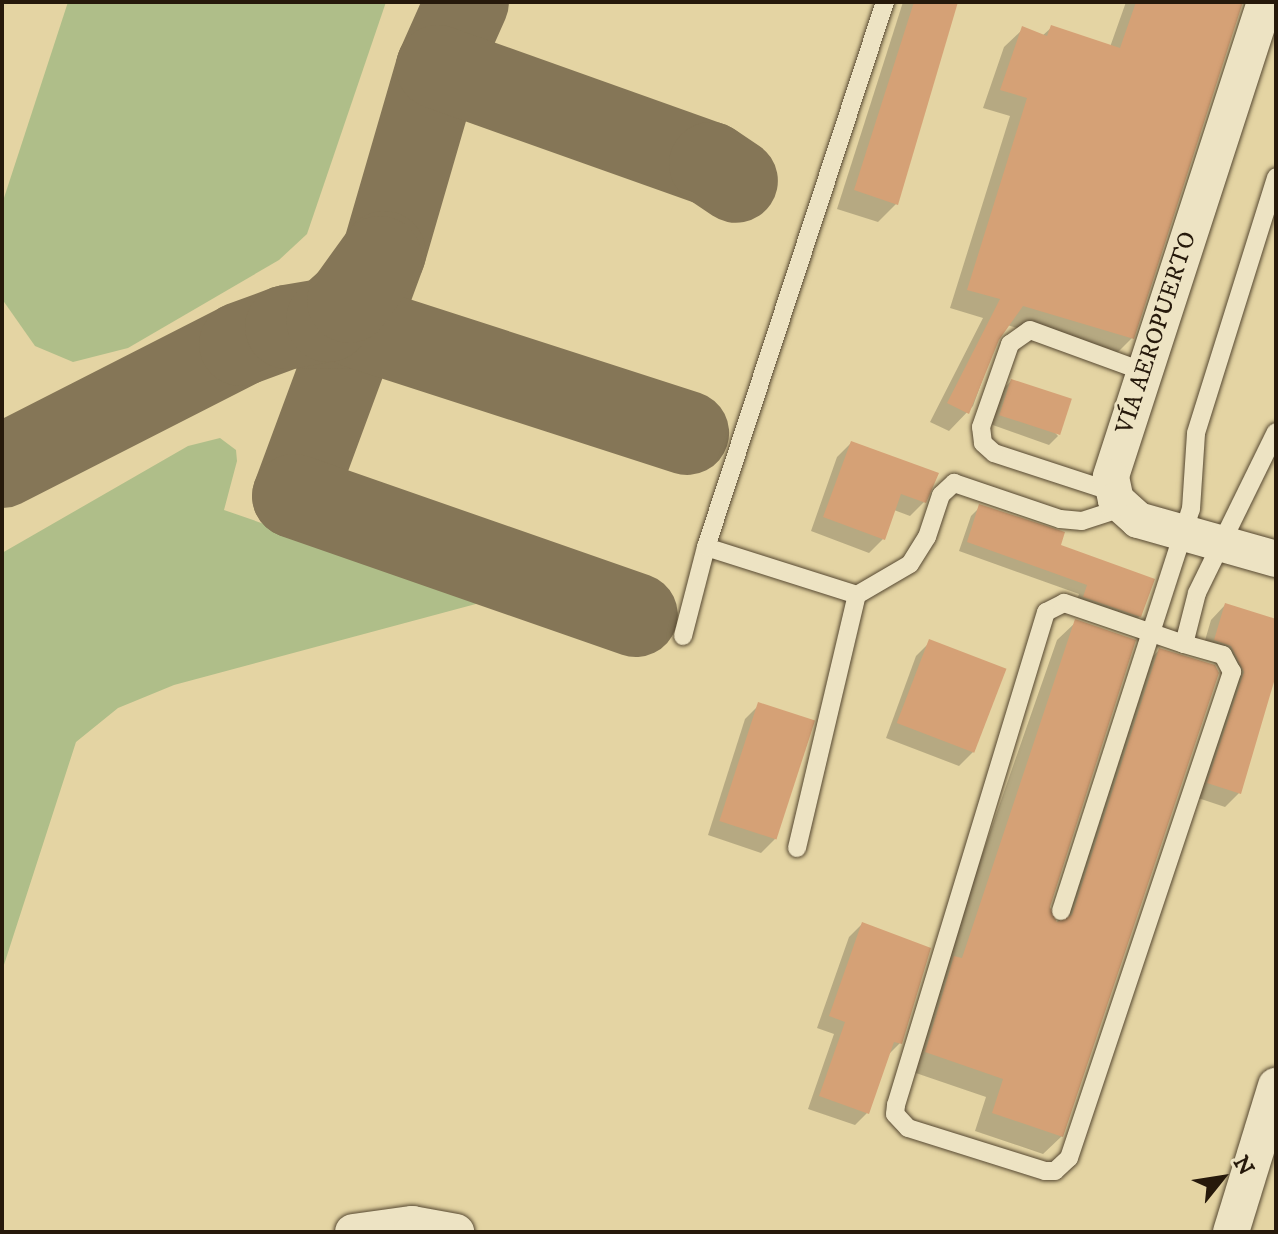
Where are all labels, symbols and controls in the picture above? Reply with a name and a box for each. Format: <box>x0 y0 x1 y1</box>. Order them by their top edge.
street label: VÍA AEROPUERTO <box>1111 228 1203 438</box>
north arrow <box>1182 1138 1262 1218</box>
text: N <box>1227 1151 1259 1180</box>

